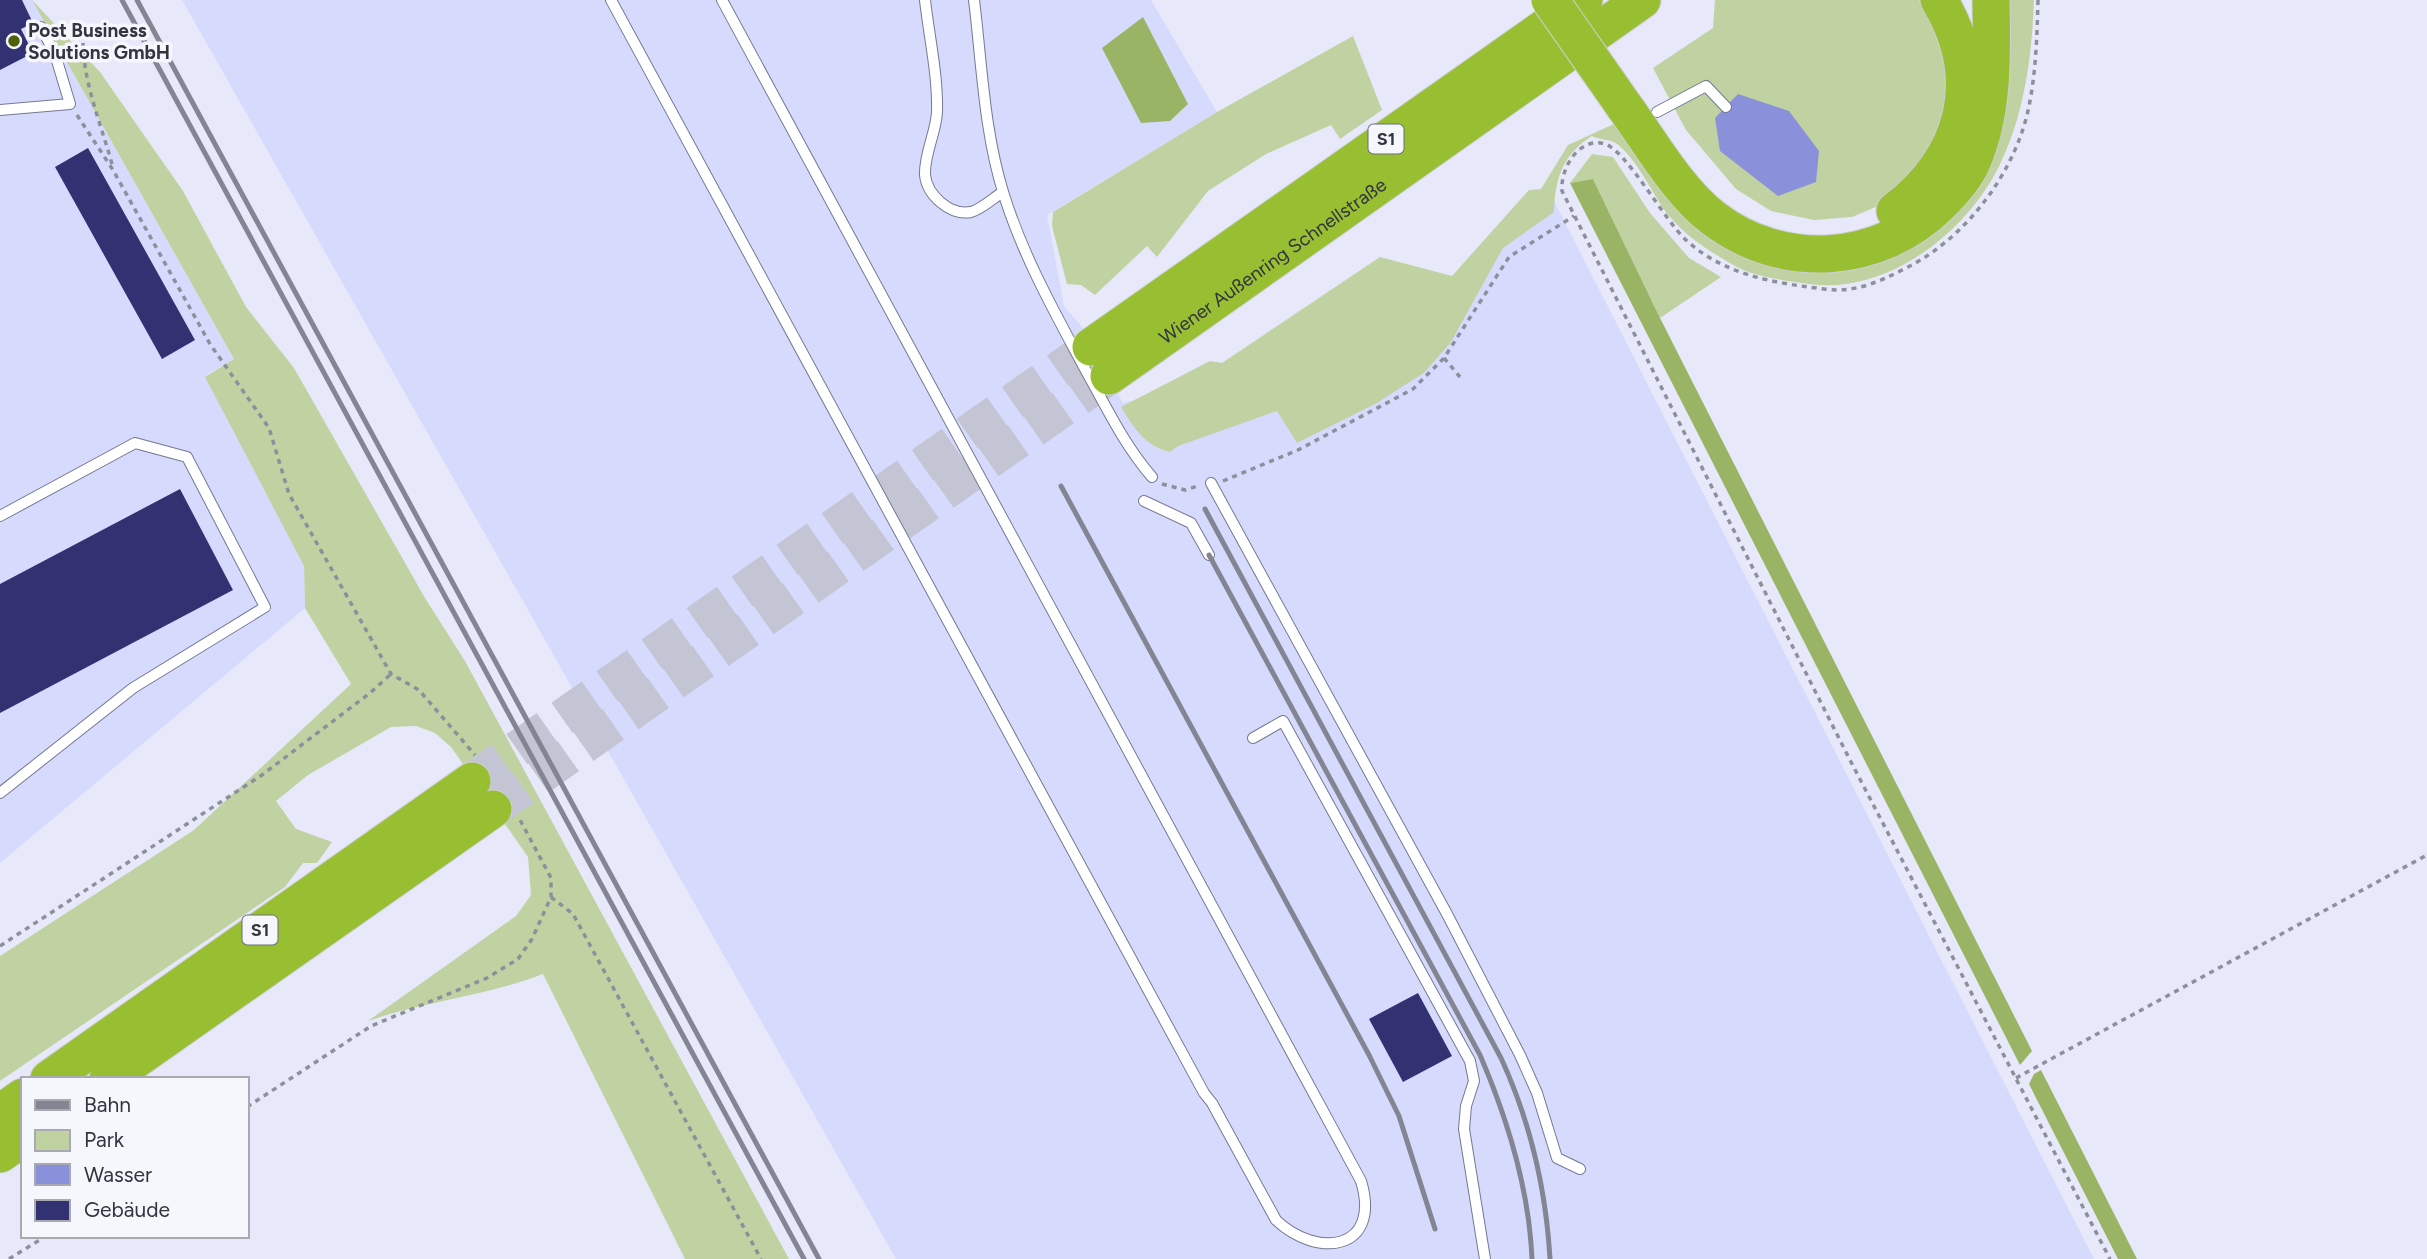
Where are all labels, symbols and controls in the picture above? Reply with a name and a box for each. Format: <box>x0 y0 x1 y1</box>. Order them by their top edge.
place label: Post Business Solutions GmbH <box>28 19 170 64</box>
marker: Post Business Solutions GmbH <box>6 33 22 49</box>
road number: S1 <box>1368 124 1404 154</box>
street label: Wiener Außenring Schnellstraße <box>1154 173 1391 349</box>
road number: S1 <box>243 916 278 945</box>
legend <box>21 1077 248 1238</box>
text: Bahn <box>84 1092 131 1117</box>
text: Park <box>84 1127 125 1152</box>
text: Wasser <box>84 1162 152 1187</box>
text: Gebäude <box>84 1197 170 1222</box>

